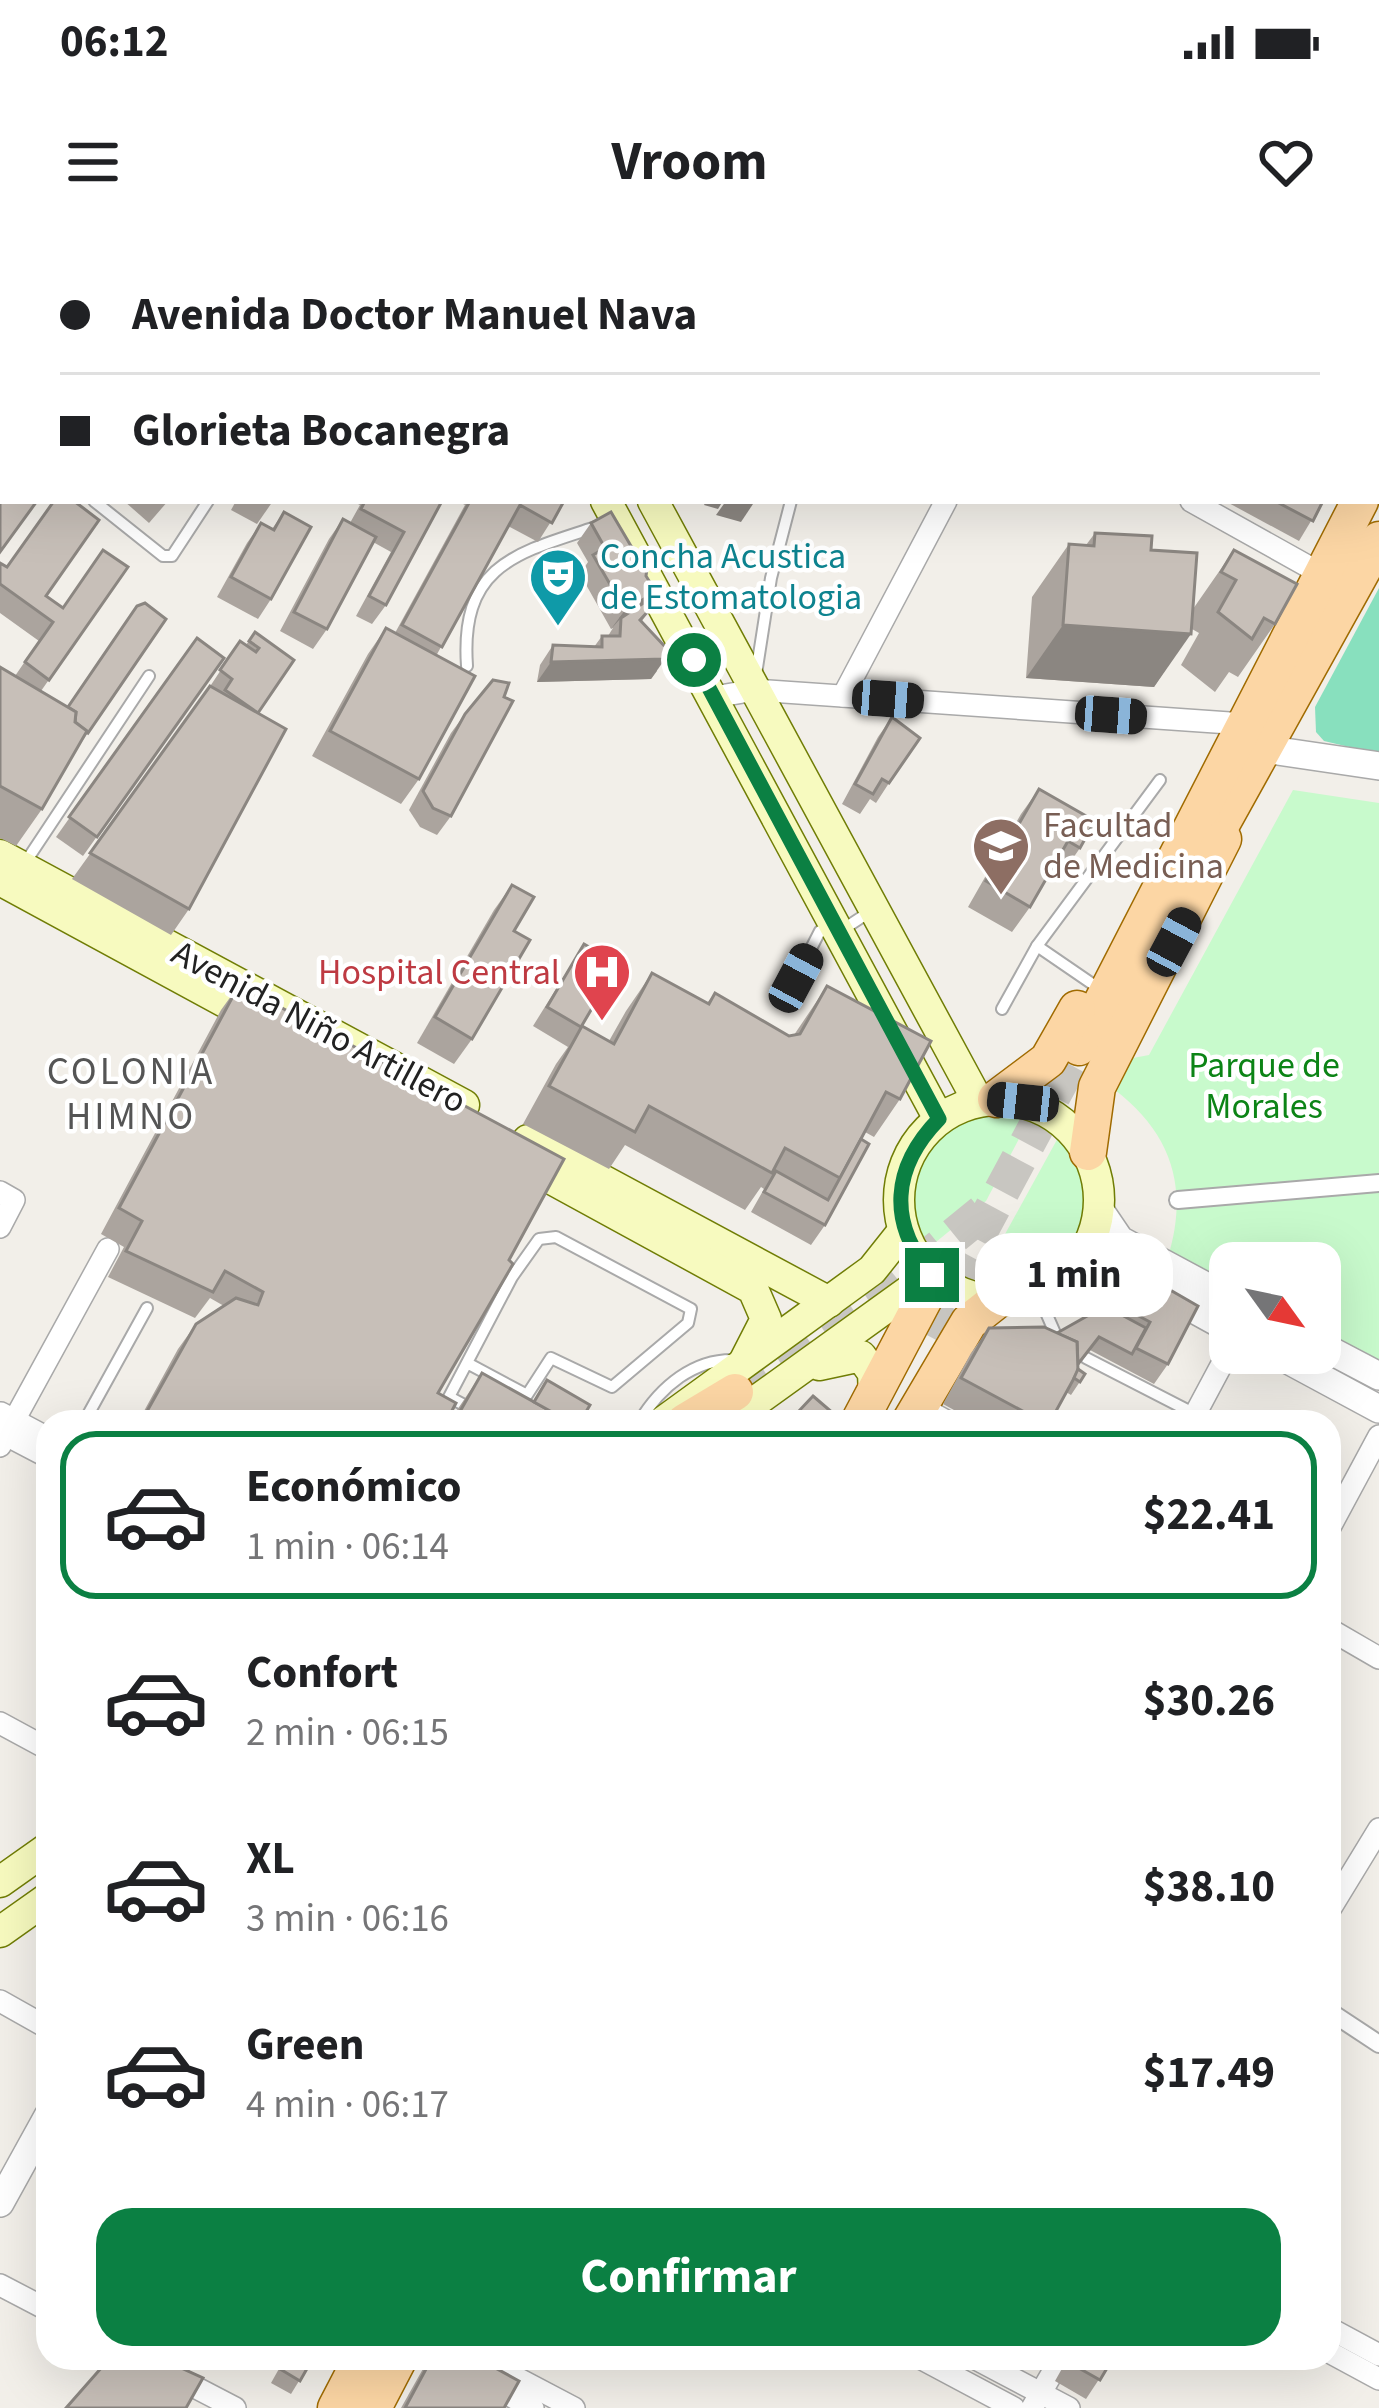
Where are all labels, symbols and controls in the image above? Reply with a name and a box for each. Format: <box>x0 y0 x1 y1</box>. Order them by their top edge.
text: 06:12 <box>60 10 169 74</box>
text: Vroom <box>611 124 768 201</box>
icon: menu <box>60 129 126 195</box>
icon: heart <box>1253 129 1319 195</box>
text: Avenida Doctor Manuel Nava <box>132 283 697 347</box>
text: Glorieta Bocanegra <box>132 399 510 463</box>
place label: Concha Acustica de Estomatologia <box>600 531 862 623</box>
theatre icon: Concha Acustica de Estomatologia <box>527 546 589 628</box>
route start <box>667 633 721 687</box>
car <box>851 679 925 719</box>
car <box>1074 695 1148 735</box>
place label: Facultad de Medicina <box>1043 800 1224 892</box>
school or university icon: Facultad de Medicina <box>970 815 1032 897</box>
car <box>1141 902 1207 982</box>
street label: Avenida Niño Artillero <box>163 928 475 1126</box>
car <box>763 938 829 1018</box>
hospital icon: Hospital Central <box>571 941 633 1023</box>
place label: Hospital Central <box>318 947 560 998</box>
park label: Parque de Morales <box>1188 1040 1340 1132</box>
district label: COLONIA HIMNO <box>47 1044 215 1145</box>
car <box>985 1080 1061 1124</box>
callout: 1 min <box>974 1233 1172 1317</box>
north arrow <box>1209 1242 1341 1374</box>
map controls <box>1209 1242 1341 1374</box>
text: 1 min <box>1027 1247 1121 1303</box>
route end <box>905 1248 959 1302</box>
text: Económico <box>246 1455 462 1519</box>
icon: car <box>102 1461 210 1569</box>
text: $22.41 <box>1143 1483 1275 1547</box>
text: 1 min · 06:14 <box>246 1519 449 1575</box>
text: Confort <box>246 1641 398 1705</box>
icon: car <box>102 1647 210 1755</box>
text: $30.26 <box>1143 1669 1275 1733</box>
text: 2 min · 06:15 <box>246 1705 449 1761</box>
text: XL <box>246 1827 295 1891</box>
icon: car <box>102 1833 210 1941</box>
text: $38.10 <box>1143 1855 1275 1919</box>
text: 3 min · 06:16 <box>246 1891 449 1947</box>
text: Green <box>246 2013 365 2077</box>
icon: car <box>102 2019 210 2127</box>
text: $17.49 <box>1143 2041 1275 2105</box>
text: 4 min · 06:17 <box>246 2077 449 2133</box>
button: Confirmar <box>96 2208 1281 2346</box>

